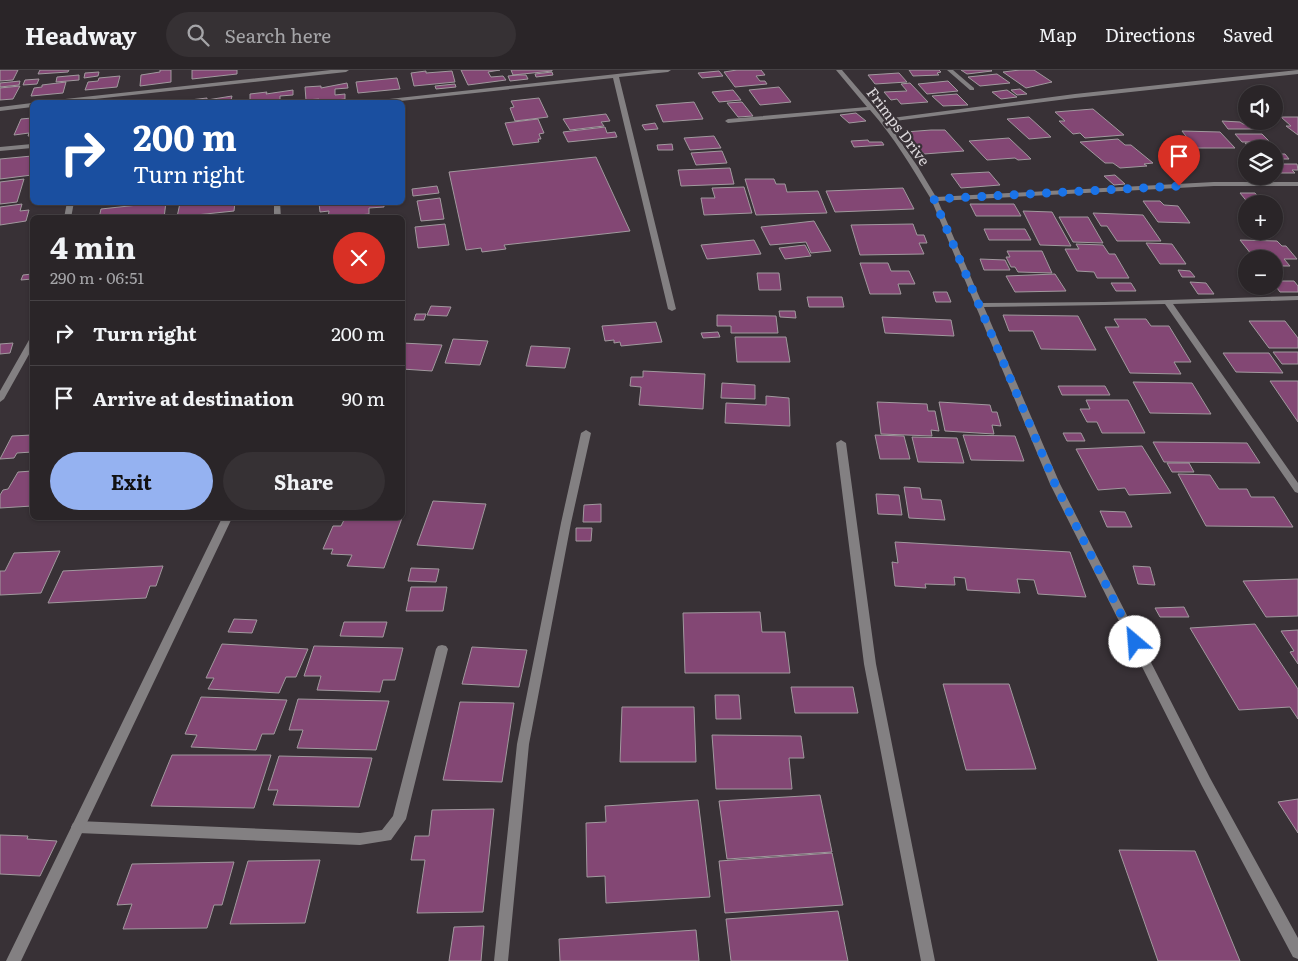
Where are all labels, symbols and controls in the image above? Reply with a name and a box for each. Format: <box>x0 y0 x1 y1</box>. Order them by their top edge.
search box <box>166 12 516 57</box>
text: Headway <box>25 17 136 52</box>
icon: search <box>184 21 212 49</box>
text: Search here <box>224 21 331 49</box>
text: Map <box>1039 21 1077 48</box>
text: Directions <box>1105 21 1195 48</box>
text: Saved <box>1223 21 1273 48</box>
street label: Frimps Drive <box>862 82 936 170</box>
map controls <box>1238 85 1283 295</box>
button: sound <box>1238 85 1283 130</box>
text: 200 m <box>133 110 237 162</box>
icon: right <box>50 120 115 185</box>
pin <box>1158 135 1200 186</box>
button: layers <box>1238 140 1283 185</box>
icon: arrive <box>1165 142 1193 170</box>
text: Turn right <box>133 157 245 190</box>
button: + <box>1238 195 1283 240</box>
text: 4 min <box>50 224 136 268</box>
button: close <box>333 232 385 284</box>
button: − <box>1238 250 1283 295</box>
text: 290 m · 06:51 <box>50 265 144 289</box>
icon: right <box>50 319 78 347</box>
text: Turn right <box>93 319 197 347</box>
text: 200 m <box>331 319 385 347</box>
icon: arrive <box>50 384 78 412</box>
text: Arrive at destination <box>93 384 294 412</box>
text: 90 m <box>342 384 385 412</box>
button: Exit <box>50 452 213 510</box>
button: Share <box>223 452 385 510</box>
position arrow <box>1108 615 1160 667</box>

